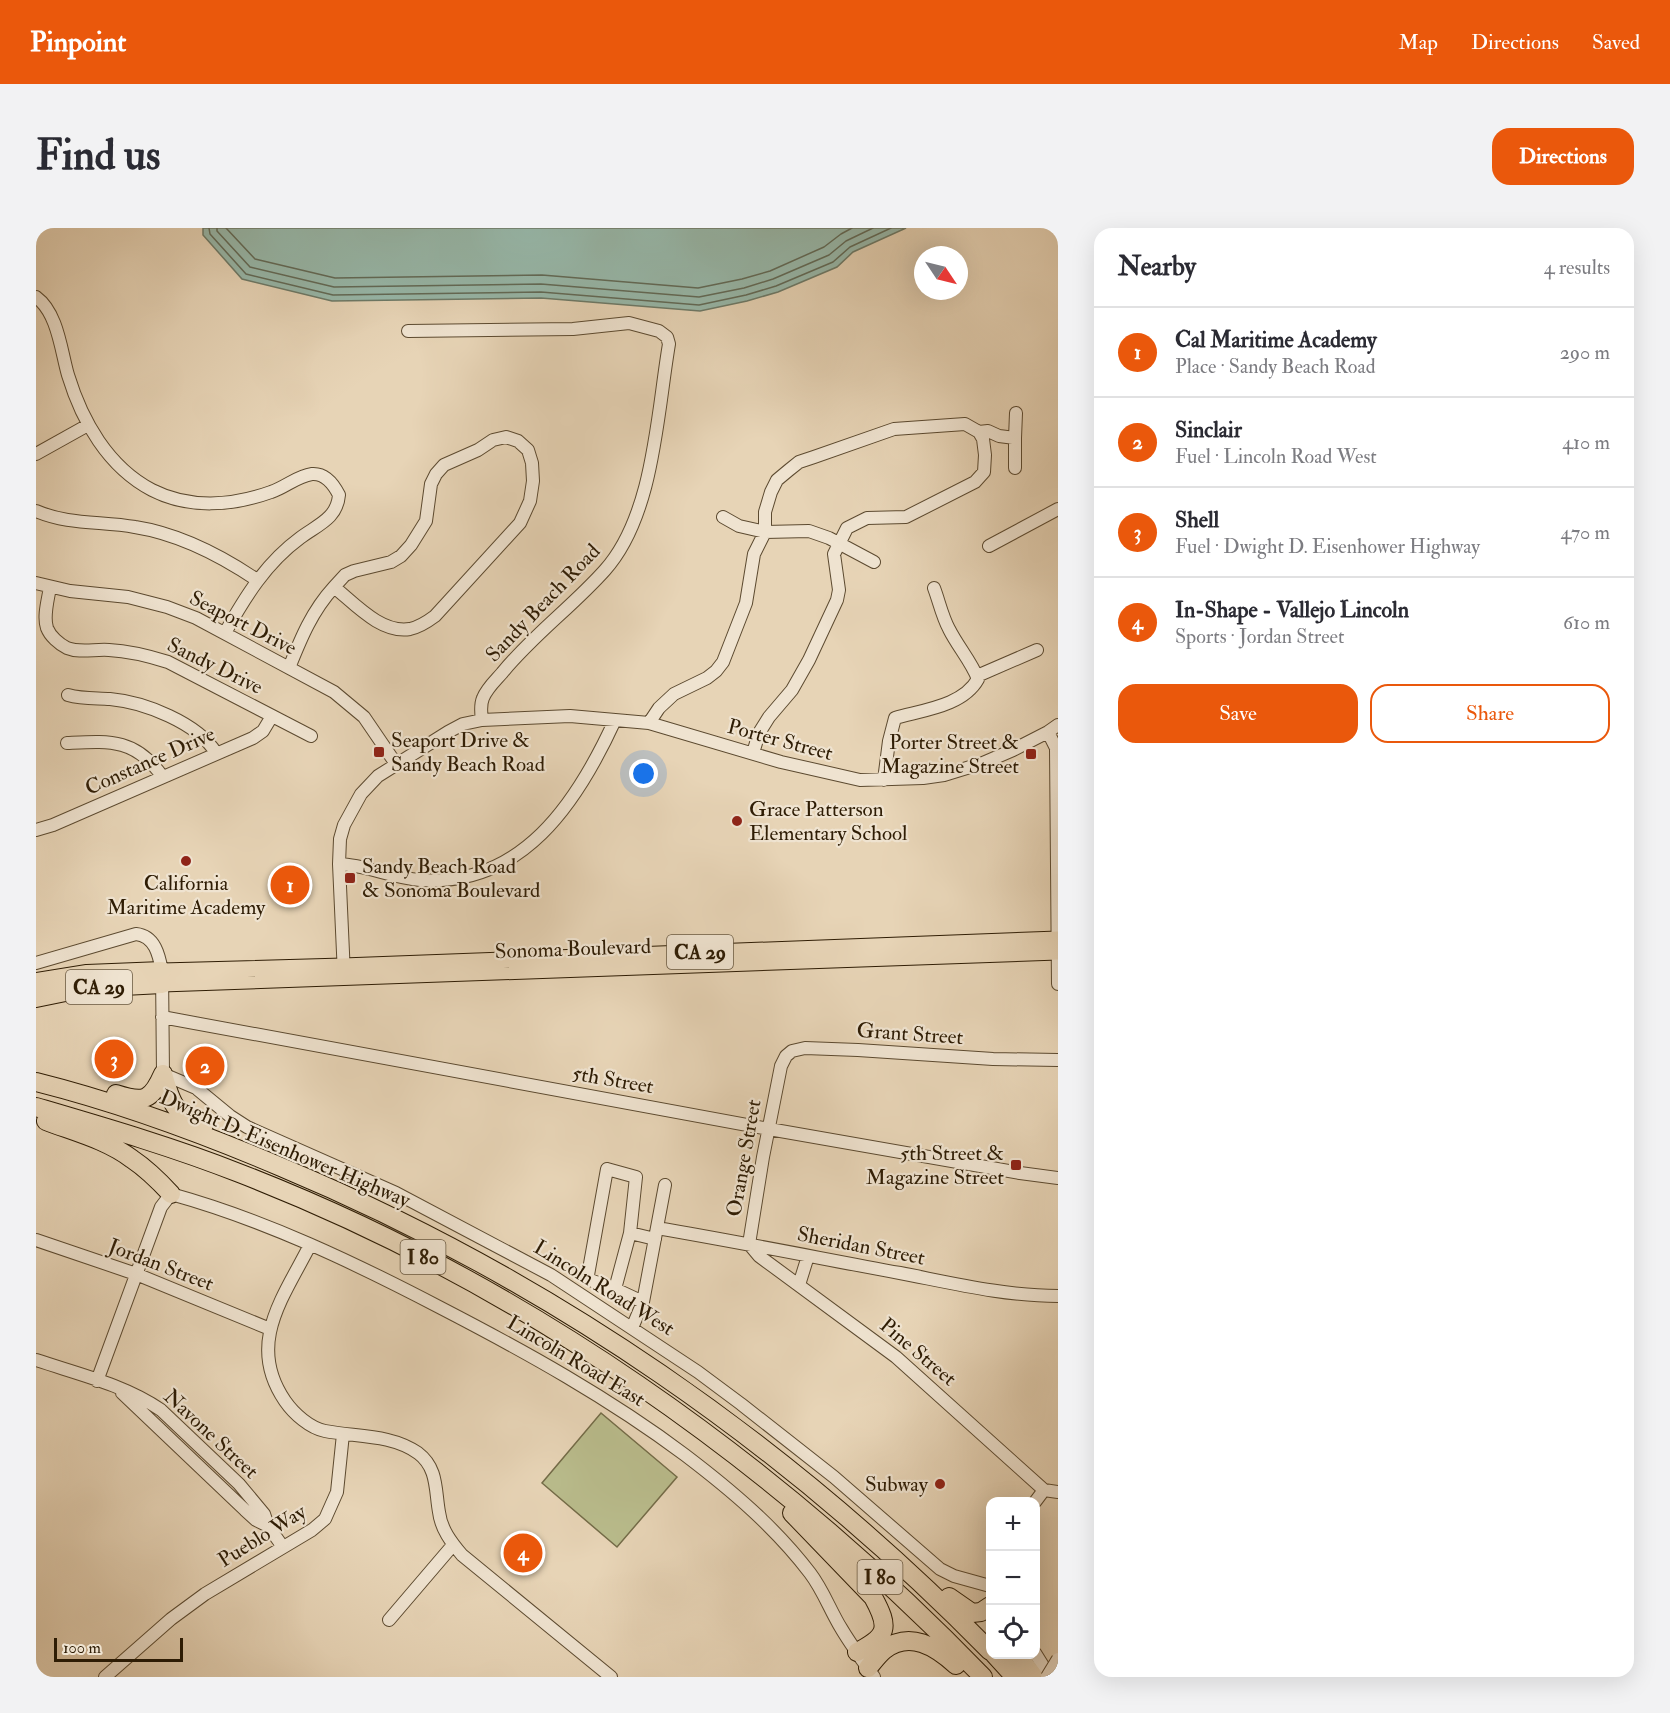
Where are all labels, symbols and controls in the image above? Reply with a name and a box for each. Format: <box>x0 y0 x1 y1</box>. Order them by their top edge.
text: Pinpoint <box>30 25 126 60</box>
text: Map <box>1398 29 1438 56</box>
text: Directions <box>1471 29 1559 56</box>
text: Saved <box>1592 29 1640 56</box>
button: Directions <box>1492 128 1634 185</box>
text: Find us <box>36 130 160 182</box>
north arrow <box>914 246 968 300</box>
text: Nearby <box>1118 251 1196 283</box>
text: 4 results <box>1544 255 1610 280</box>
text: Cal Maritime Academy <box>1175 326 1377 354</box>
text: 1 <box>1134 340 1141 365</box>
text: 290 m <box>1560 340 1610 365</box>
text: Place · Sandy Beach Road <box>1175 354 1376 379</box>
text: Sinclair <box>1175 416 1242 444</box>
text: 2 <box>1132 430 1143 455</box>
text: 410 m <box>1562 430 1610 455</box>
text: Fuel · Lincoln Road West <box>1175 444 1377 469</box>
text: Shell <box>1175 506 1219 534</box>
text: 3 <box>1134 520 1141 545</box>
text: 470 m <box>1561 520 1610 545</box>
text: Fuel · Dwight D. Eisenhower Highway <box>1175 534 1480 559</box>
street label: Sandy Beach Road <box>480 538 607 668</box>
street label: Seaport Drive <box>185 584 301 662</box>
text: In-Shape - Vallejo Lincoln <box>1175 596 1409 624</box>
text: 4 <box>1132 610 1143 635</box>
text: 610 m <box>1563 610 1610 635</box>
text: Sports · Jordan Street <box>1175 624 1344 649</box>
street label: Sandy Drive <box>163 631 267 701</box>
button: Save <box>1118 684 1358 743</box>
button: Share <box>1370 684 1610 743</box>
street label: Porter Street <box>724 713 836 767</box>
street label: Constance Drive <box>81 720 219 802</box>
place label: Seaport Drive & Sandy Beach Road <box>391 727 546 778</box>
place label: Porter Street & Magazine Street <box>881 729 1019 780</box>
marker: Seaport Drive & Sandy Beach Road <box>372 745 386 759</box>
marker: Porter Street & Magazine Street <box>1024 747 1038 761</box>
your location <box>629 759 658 788</box>
place label: Grace Patterson Elementary School <box>749 796 908 847</box>
marker: Grace Patterson Elementary School <box>730 814 744 828</box>
place label: Sandy Beach Road & Sonoma Boulevard <box>362 853 541 904</box>
marker: California Maritime Academy <box>179 854 193 868</box>
pin: 1 <box>270 862 310 908</box>
place label: California Maritime Academy <box>107 870 266 921</box>
marker: Sandy Beach Road & Sonoma Boulevard <box>343 871 357 885</box>
street label: Sonoma Boulevard <box>494 933 652 965</box>
road number: CA 29 <box>667 935 733 969</box>
road number: CA 29 <box>66 970 132 1004</box>
street label: Grant Street <box>856 1017 964 1051</box>
pin: 3 <box>94 1036 134 1082</box>
pin: 2 <box>186 1044 224 1088</box>
street label: 5th Street <box>570 1060 656 1100</box>
street label: Dwight D. Eisenhower Highway <box>156 1084 415 1214</box>
street label: Orange Street <box>720 1097 768 1219</box>
place label: 5th Street & Magazine Street <box>866 1140 1004 1191</box>
marker: 5th Street & Magazine Street <box>1009 1158 1023 1172</box>
street label: Sheridan Street <box>795 1220 927 1272</box>
street label: Jordan Street <box>104 1232 218 1298</box>
street label: Lincoln Road West <box>528 1234 680 1342</box>
road number: I 80 <box>400 1240 446 1274</box>
street label: Lincoln Road East <box>502 1309 650 1413</box>
street label: Pine Street <box>874 1312 962 1392</box>
street label: Navone Street <box>158 1383 264 1485</box>
place label: Subway <box>865 1471 929 1498</box>
marker: Subway <box>933 1477 947 1491</box>
map controls <box>986 1497 1040 1659</box>
button: + <box>986 1497 1040 1551</box>
street label: Pueblo Way <box>213 1498 312 1574</box>
pin: 4 <box>504 1530 542 1576</box>
button: − <box>986 1551 1040 1605</box>
road number: I 80 <box>858 1560 902 1594</box>
button: locate <box>986 1605 1040 1659</box>
scale bar <box>54 1635 183 1662</box>
text: 100 m <box>63 1638 101 1658</box>

